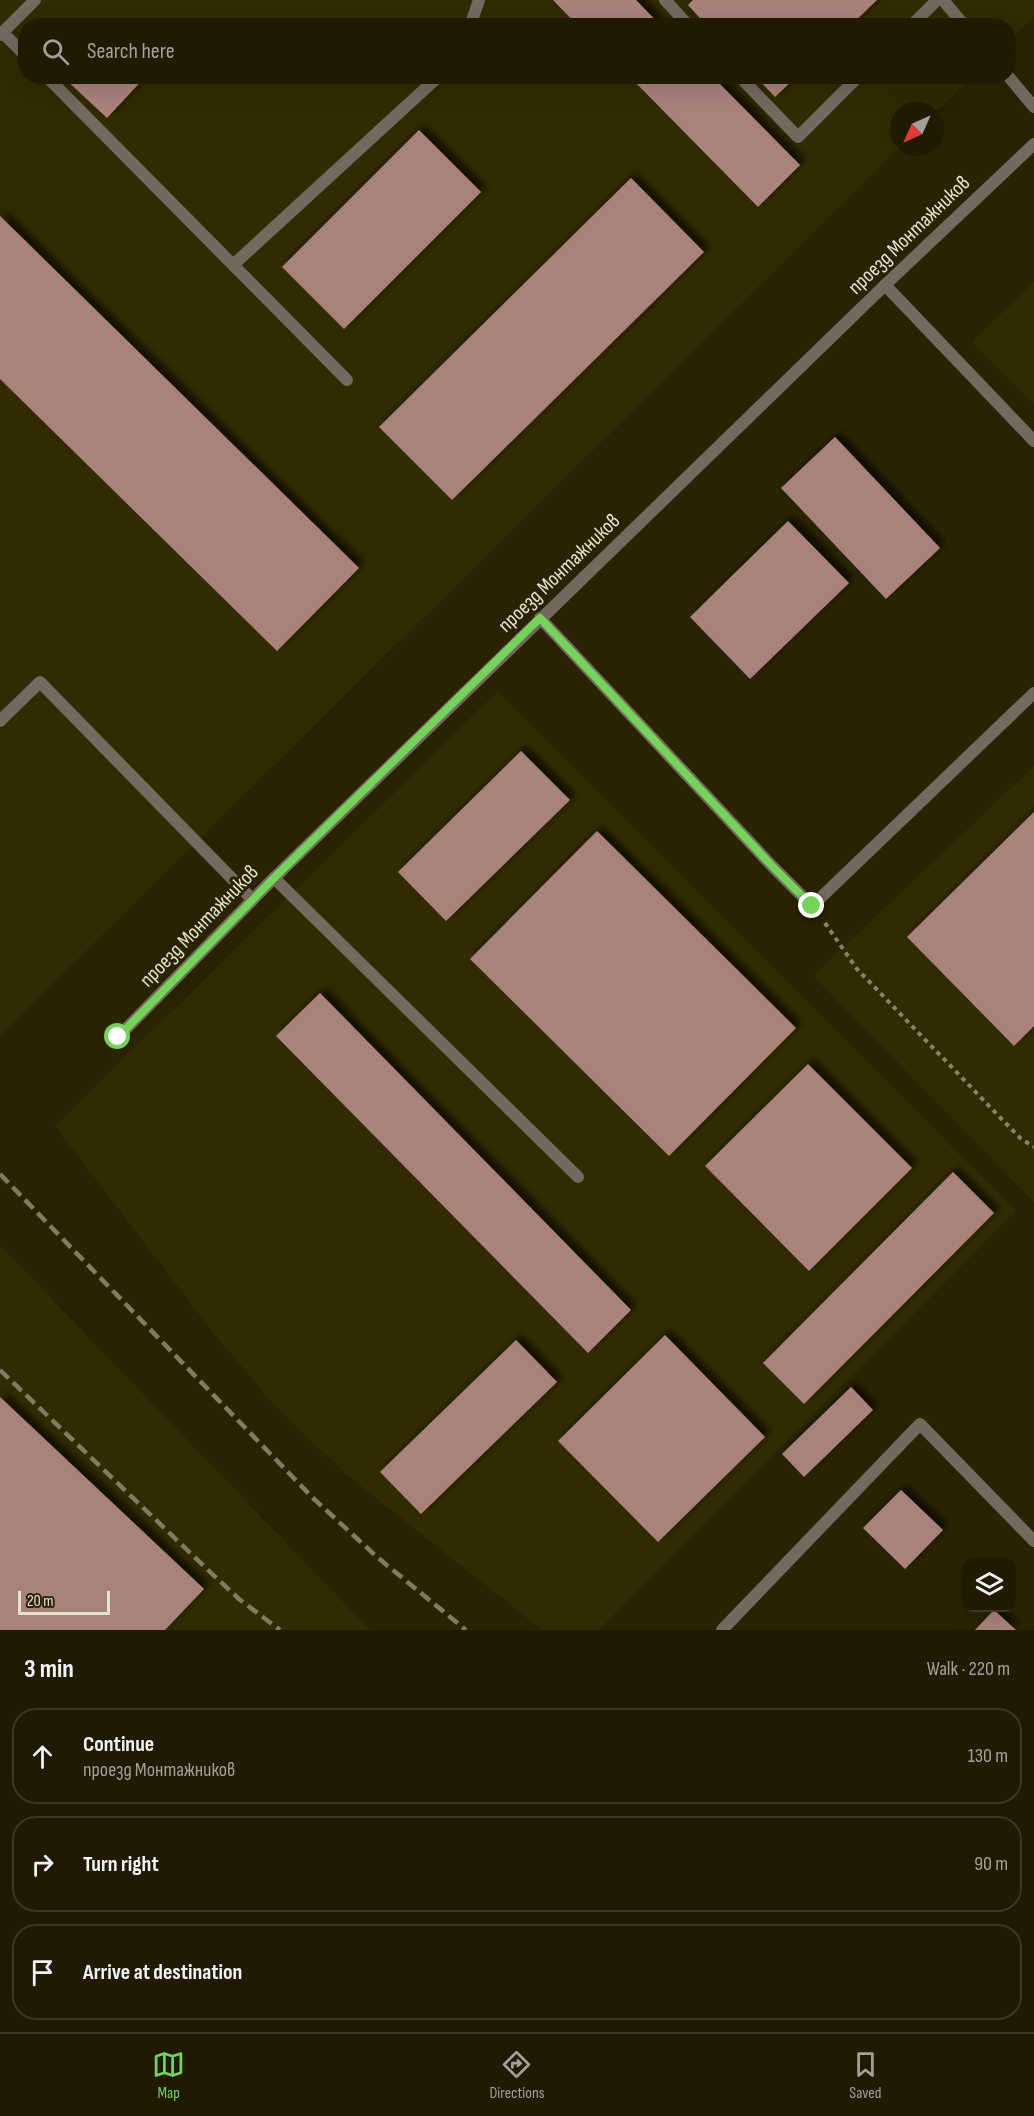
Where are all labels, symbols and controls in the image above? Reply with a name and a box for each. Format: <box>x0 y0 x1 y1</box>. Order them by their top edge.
search box <box>18 18 1016 84</box>
icon: search <box>39 35 72 68</box>
text: Search here <box>87 38 174 65</box>
north arrow <box>890 102 944 156</box>
street label: проезд Монтажников <box>843 170 975 300</box>
street label: проезд Монтажников <box>493 508 625 638</box>
street label: проезд Монтажников <box>134 860 264 992</box>
route end <box>798 892 824 918</box>
route start <box>104 1023 130 1049</box>
map controls <box>962 1558 1016 1612</box>
button: layers <box>962 1558 1016 1612</box>
scale bar <box>18 1588 110 1616</box>
text: 20 m <box>27 1592 54 1611</box>
text: 3 min <box>24 1654 74 1685</box>
text: Walk · 220 m <box>927 1657 1010 1681</box>
text: Continue <box>83 1731 154 1758</box>
icon: ahead <box>26 1740 59 1773</box>
text: 130 m <box>968 1744 1008 1768</box>
text: проезд Монтажников <box>83 1758 235 1782</box>
icon: right <box>26 1848 59 1881</box>
text: Turn right <box>83 1851 159 1878</box>
text: 90 m <box>974 1852 1008 1876</box>
icon: arrive <box>26 1956 59 1989</box>
text: Arrive at destination <box>83 1959 242 1986</box>
tab: Map <box>152 2048 185 2103</box>
tab: Directions <box>489 2048 545 2103</box>
tab: Saved <box>849 2048 882 2103</box>

